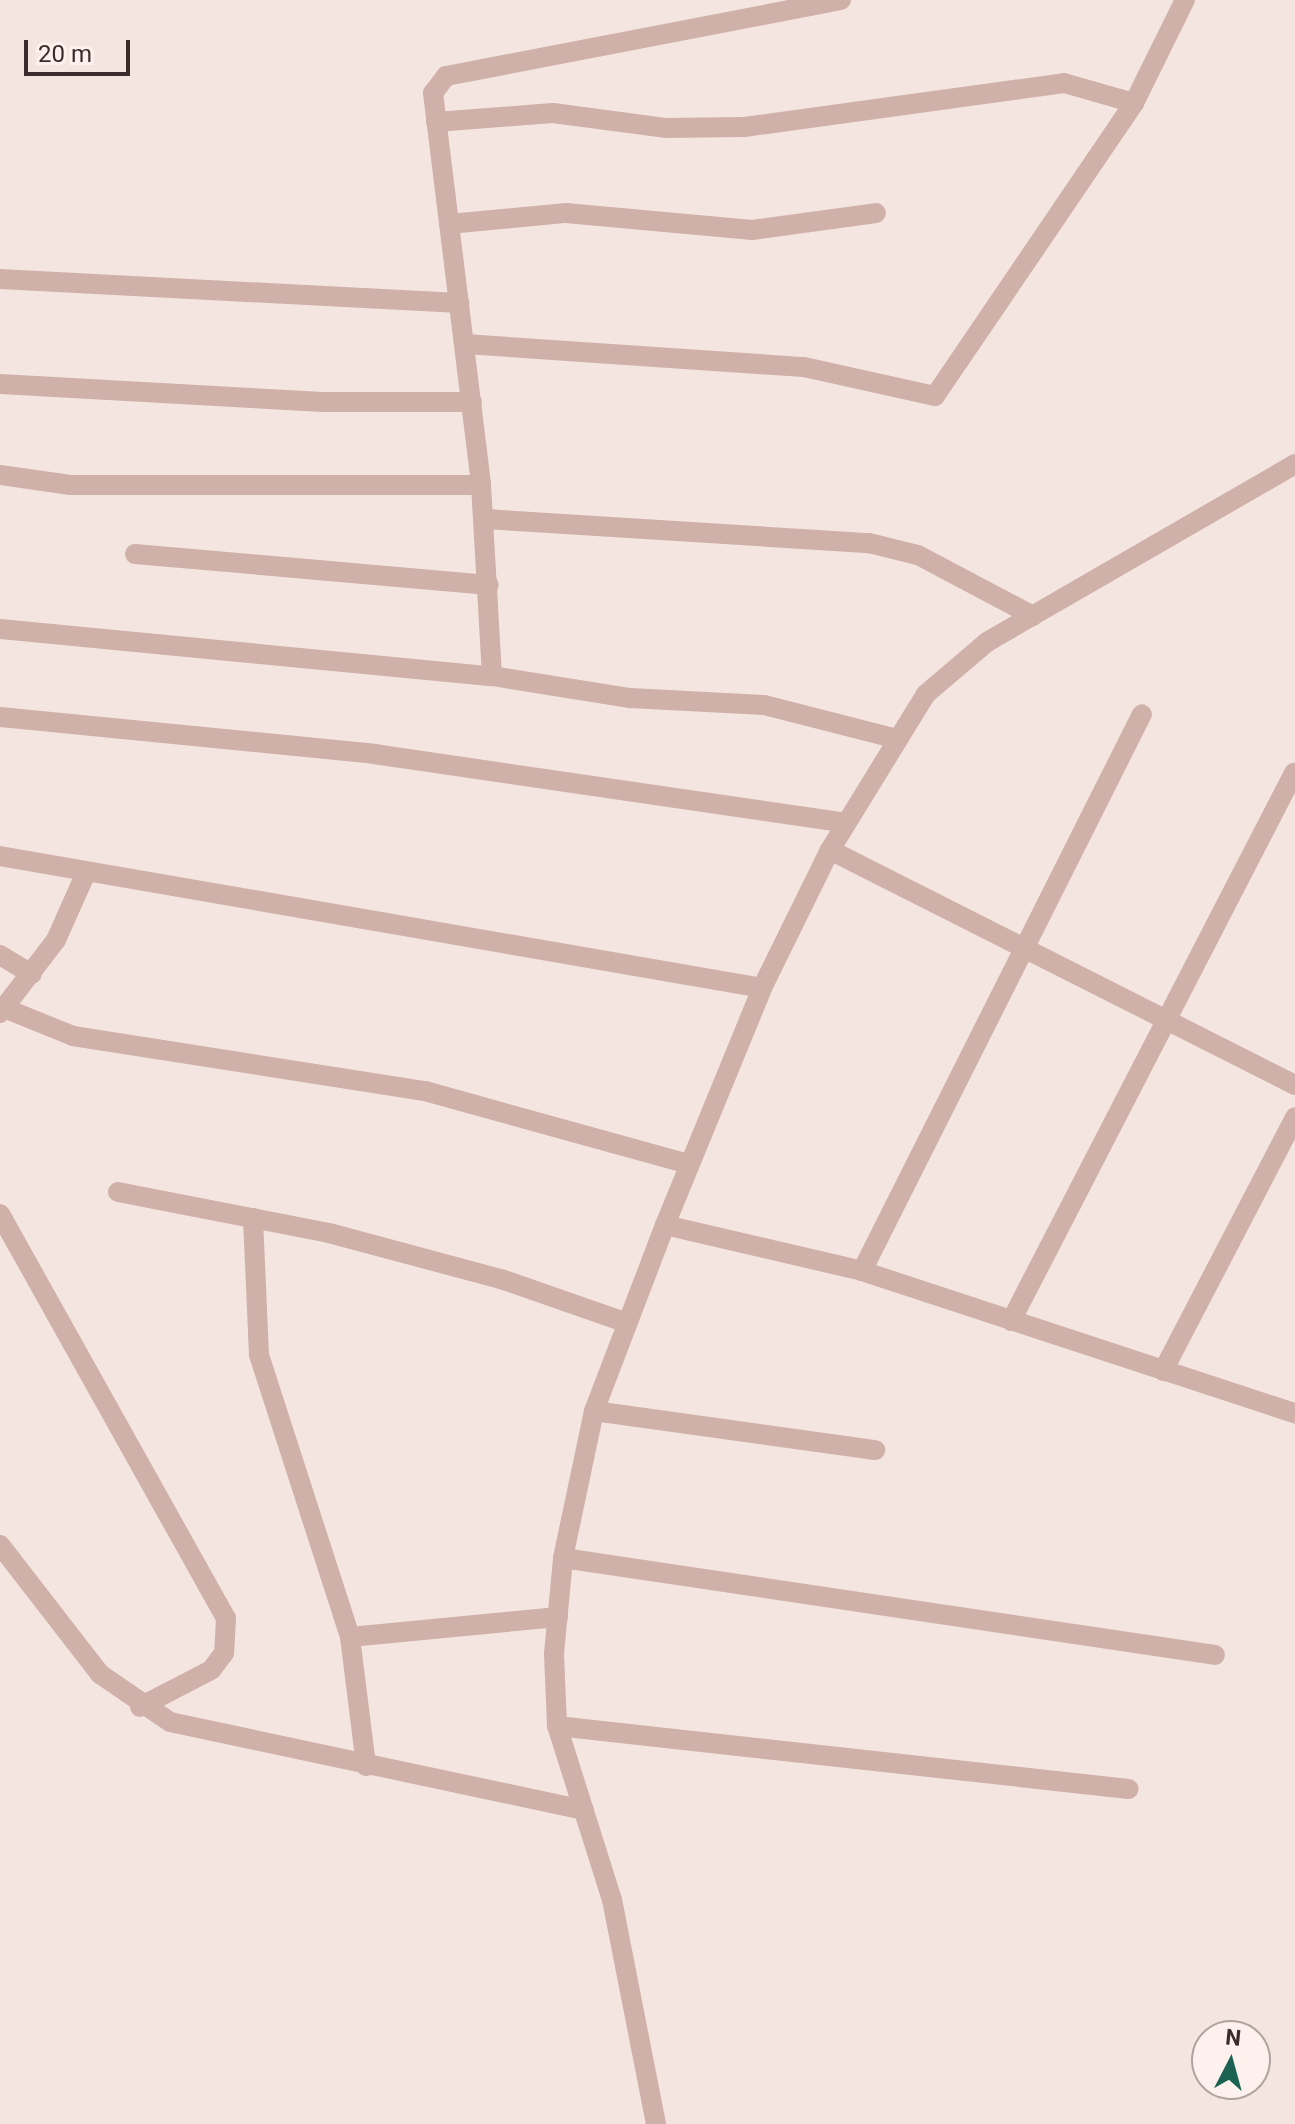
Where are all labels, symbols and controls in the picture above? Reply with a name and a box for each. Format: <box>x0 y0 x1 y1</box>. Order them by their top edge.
scale bar <box>28 24 134 74</box>
text: 20 m <box>38 40 92 68</box>
north arrow <box>1191 2020 1271 2100</box>
text: N <box>1224 2024 1242 2051</box>

